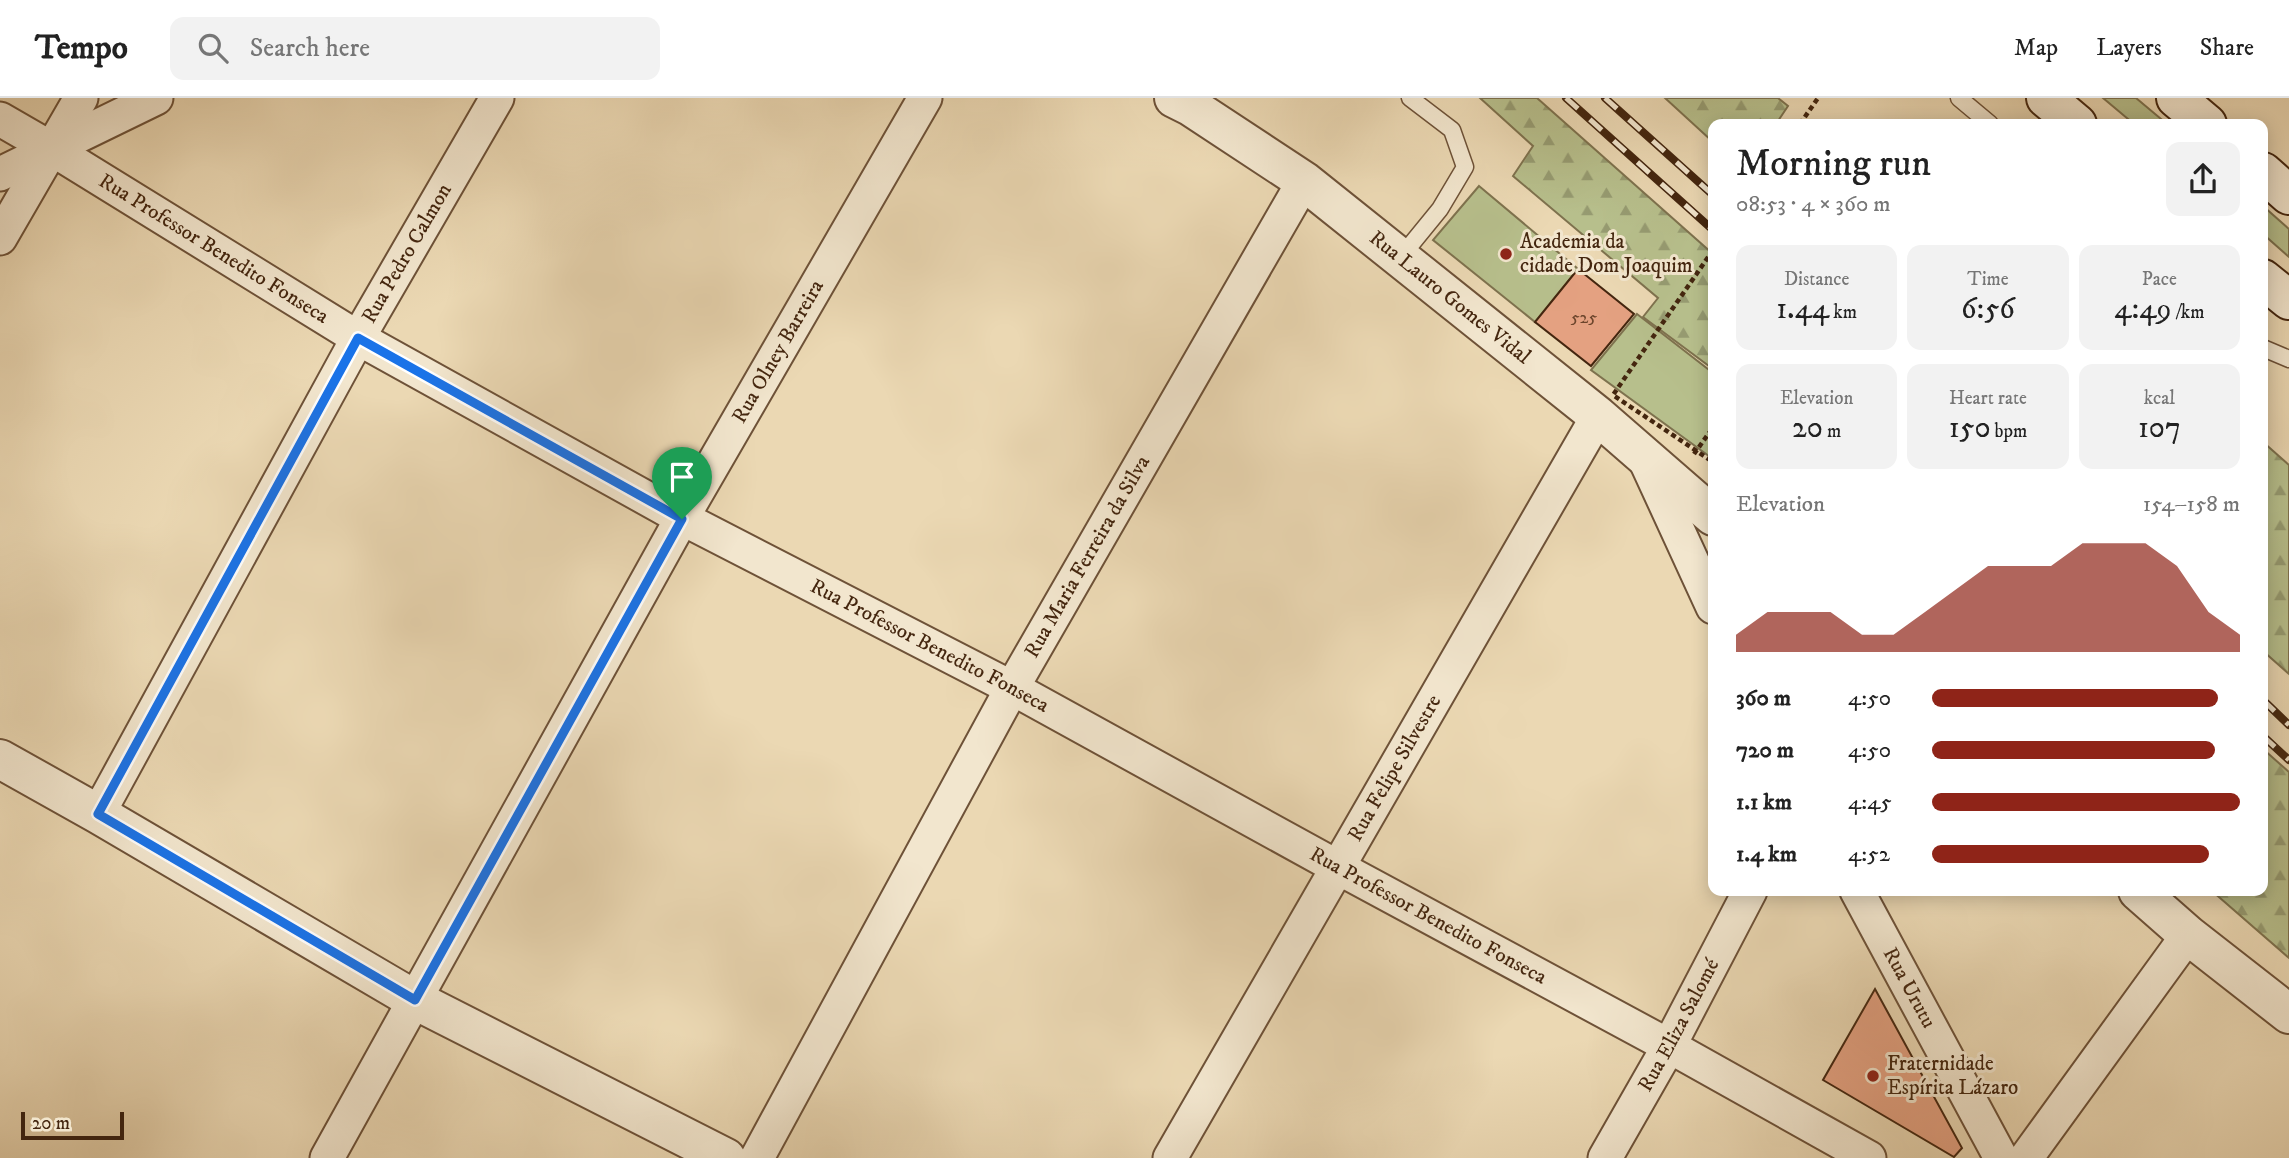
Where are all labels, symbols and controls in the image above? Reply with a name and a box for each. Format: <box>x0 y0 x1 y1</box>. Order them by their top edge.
search box <box>170 17 660 80</box>
text: Tempo <box>35 28 128 69</box>
icon: search <box>194 29 232 67</box>
text: Search here <box>250 32 370 65</box>
text: Map <box>2014 33 2058 63</box>
text: Layers <box>2096 33 2162 63</box>
text: Share <box>2200 33 2254 63</box>
text: Morning run <box>1736 140 1931 188</box>
button: share <box>2166 142 2240 216</box>
street label: Rua Professor Benedito Fonseca <box>94 168 333 330</box>
street label: Rua Pedro Calmon <box>356 179 458 328</box>
text: 08:53 · 4 × 360 m <box>1736 190 1891 219</box>
street label: Rua Lauro Gomes Vidal <box>1364 225 1536 370</box>
place label: Academia da cidade Dom Joaquim <box>1520 229 1693 279</box>
marker: Academia da cidade Dom Joaquim <box>1498 246 1514 262</box>
text: Distance <box>1784 268 1849 291</box>
text: Time <box>1967 268 2009 291</box>
text: Pace <box>2142 268 2177 291</box>
street label: Rua Olney Barreira <box>727 275 830 428</box>
text: 1.44 <box>1776 291 1829 328</box>
text: 6:56 <box>1961 291 2015 328</box>
text: 4:49 <box>2114 291 2172 328</box>
text: km <box>1829 301 1857 324</box>
text: /km <box>2172 301 2204 324</box>
house number: 525 <box>1571 307 1597 329</box>
text: Elevation <box>1780 387 1853 410</box>
text: Heart rate <box>1949 387 2027 410</box>
text: kcal <box>2144 387 2175 410</box>
text: 20 <box>1792 410 1823 447</box>
text: 150 <box>1949 410 1991 447</box>
text: 107 <box>2138 410 2181 447</box>
text: m <box>1823 420 1841 443</box>
text: bpm <box>1991 420 2027 443</box>
pin <box>652 447 712 519</box>
street label: Rua Maria Ferreira da Silva <box>1019 451 1156 663</box>
icon: arrive <box>663 458 701 496</box>
text: Elevation <box>1736 490 1825 519</box>
text: 154–158 m <box>2143 490 2240 519</box>
street label: Rua Professor Benedito Fonseca <box>806 573 1054 719</box>
text: 360 m <box>1736 684 1791 713</box>
text: 4:50 <box>1848 684 1891 713</box>
street label: Rua Felipe Silvestre <box>1342 690 1447 846</box>
text: 720 m <box>1736 736 1794 765</box>
text: 4:50 <box>1848 736 1891 765</box>
text: 1.1 km <box>1736 788 1792 817</box>
text: 4:45 <box>1848 788 1892 817</box>
text: 1.4 km <box>1736 840 1797 869</box>
text: 4:52 <box>1848 840 1890 869</box>
street label: Rua Professor Benedito Fonseca <box>1305 841 1551 991</box>
street label: Rua Urutu <box>1877 943 1942 1033</box>
street label: Rua Eliza Salomé <box>1633 954 1725 1097</box>
place label: Fraternidade Espírita Lázaro <box>1887 1051 2018 1101</box>
marker: Fraternidade Espírita Lázaro <box>1865 1068 1881 1084</box>
scale bar <box>21 1109 124 1141</box>
text: 20 m <box>32 1112 70 1135</box>

